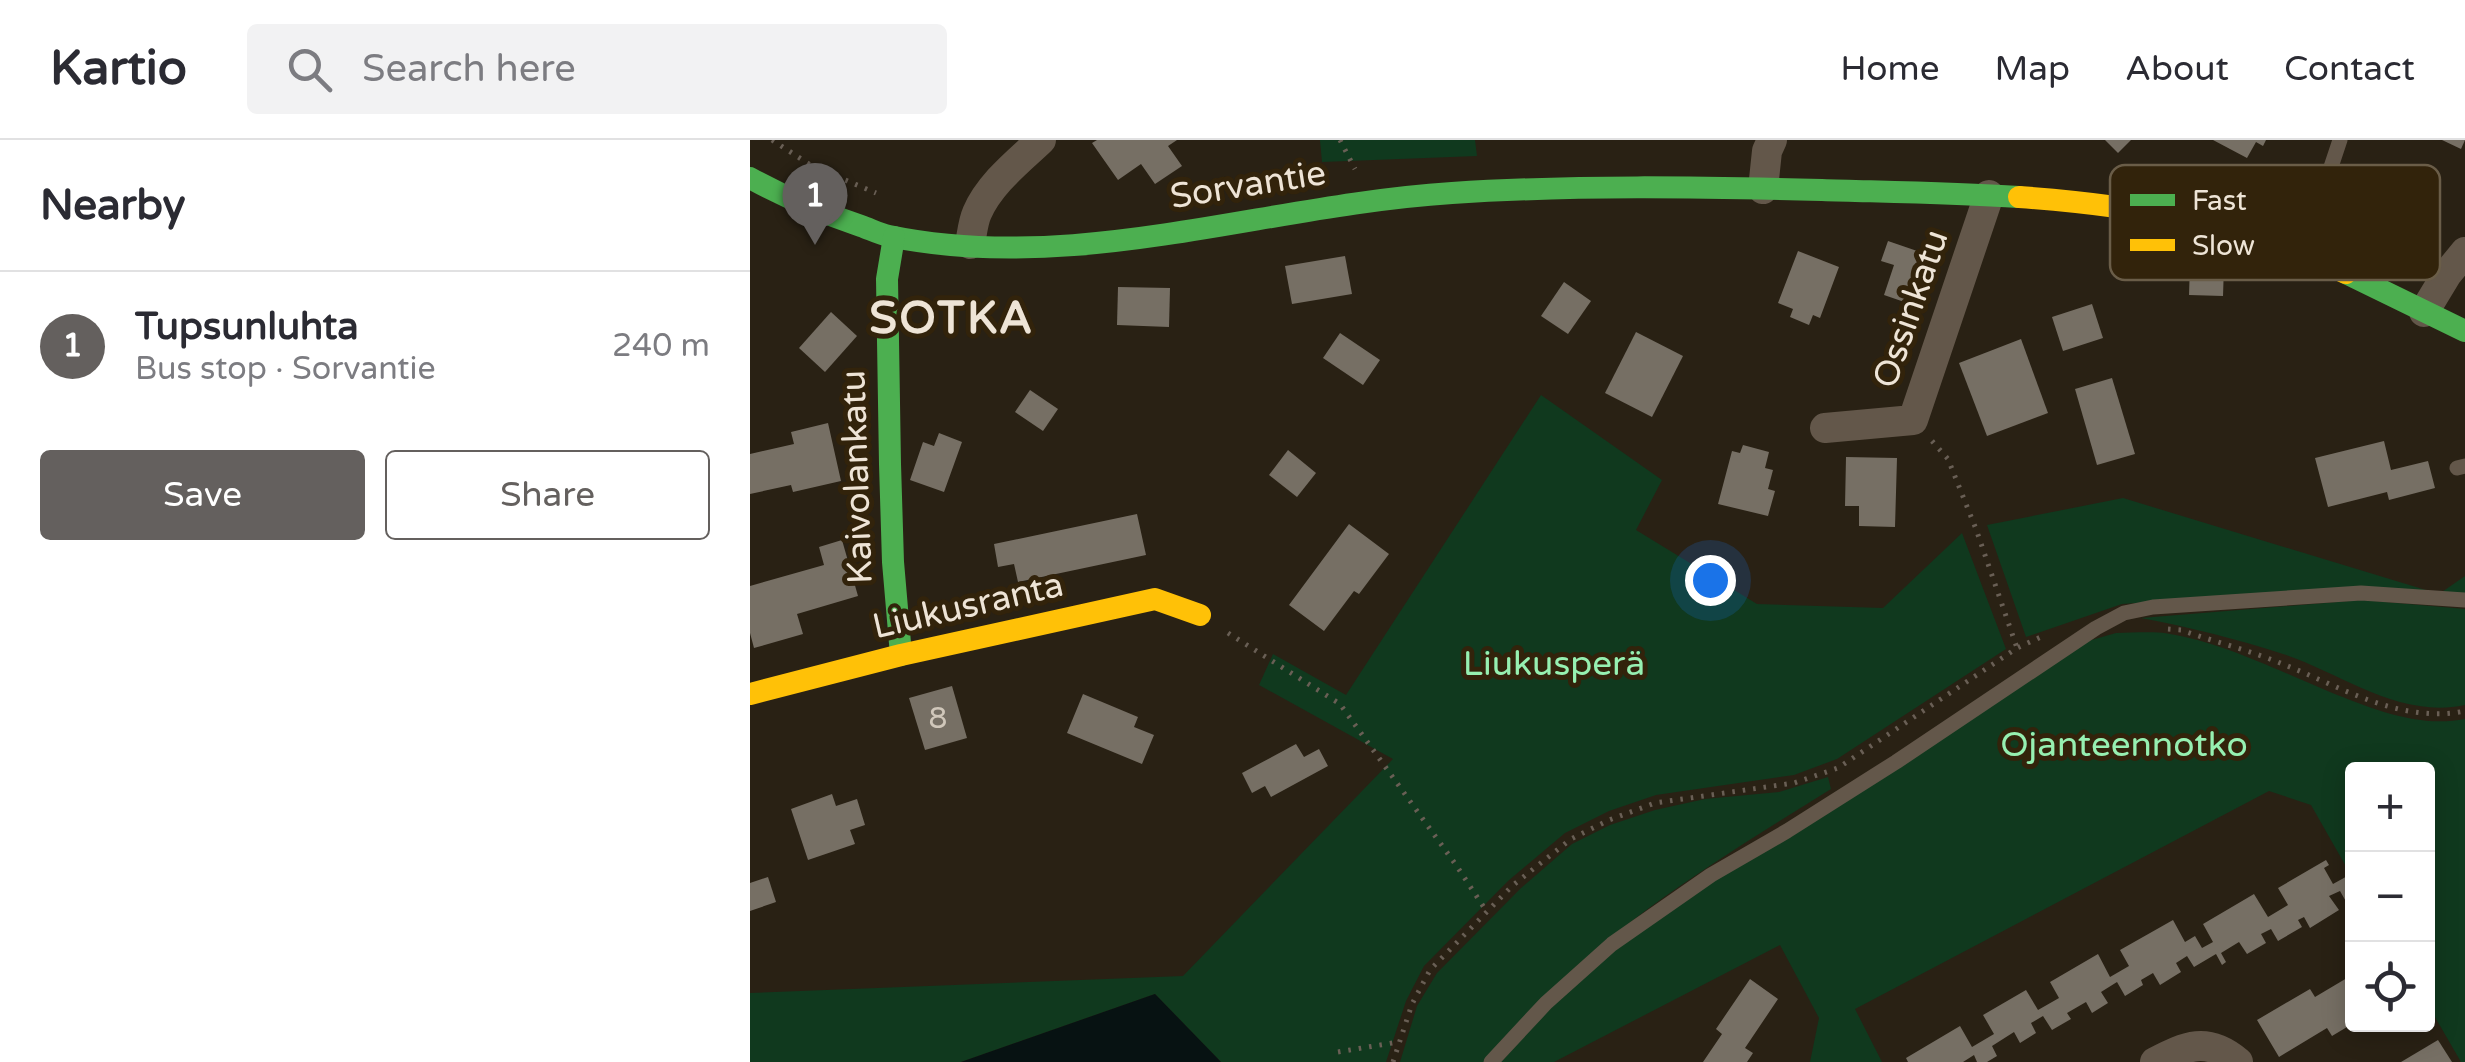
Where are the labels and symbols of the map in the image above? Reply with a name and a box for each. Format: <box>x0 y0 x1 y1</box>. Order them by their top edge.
street label: Sorvantie <box>1167 152 1329 218</box>
pin: 1 <box>782 162 848 245</box>
legend <box>2110 165 2440 280</box>
text: Fast <box>2192 184 2247 218</box>
street label: Ossinkatu <box>1864 224 1958 394</box>
text: Slow <box>2192 229 2255 263</box>
district label: SOTKA <box>869 292 1035 346</box>
street label: Kaivolankatu <box>832 369 882 585</box>
your location <box>1685 555 1736 606</box>
street label: Liukusranta <box>869 564 1067 648</box>
park label: Liukusperä <box>1463 643 1645 685</box>
house number: 8 <box>929 700 947 737</box>
park label: Ojanteennotko <box>2000 724 2248 766</box>

